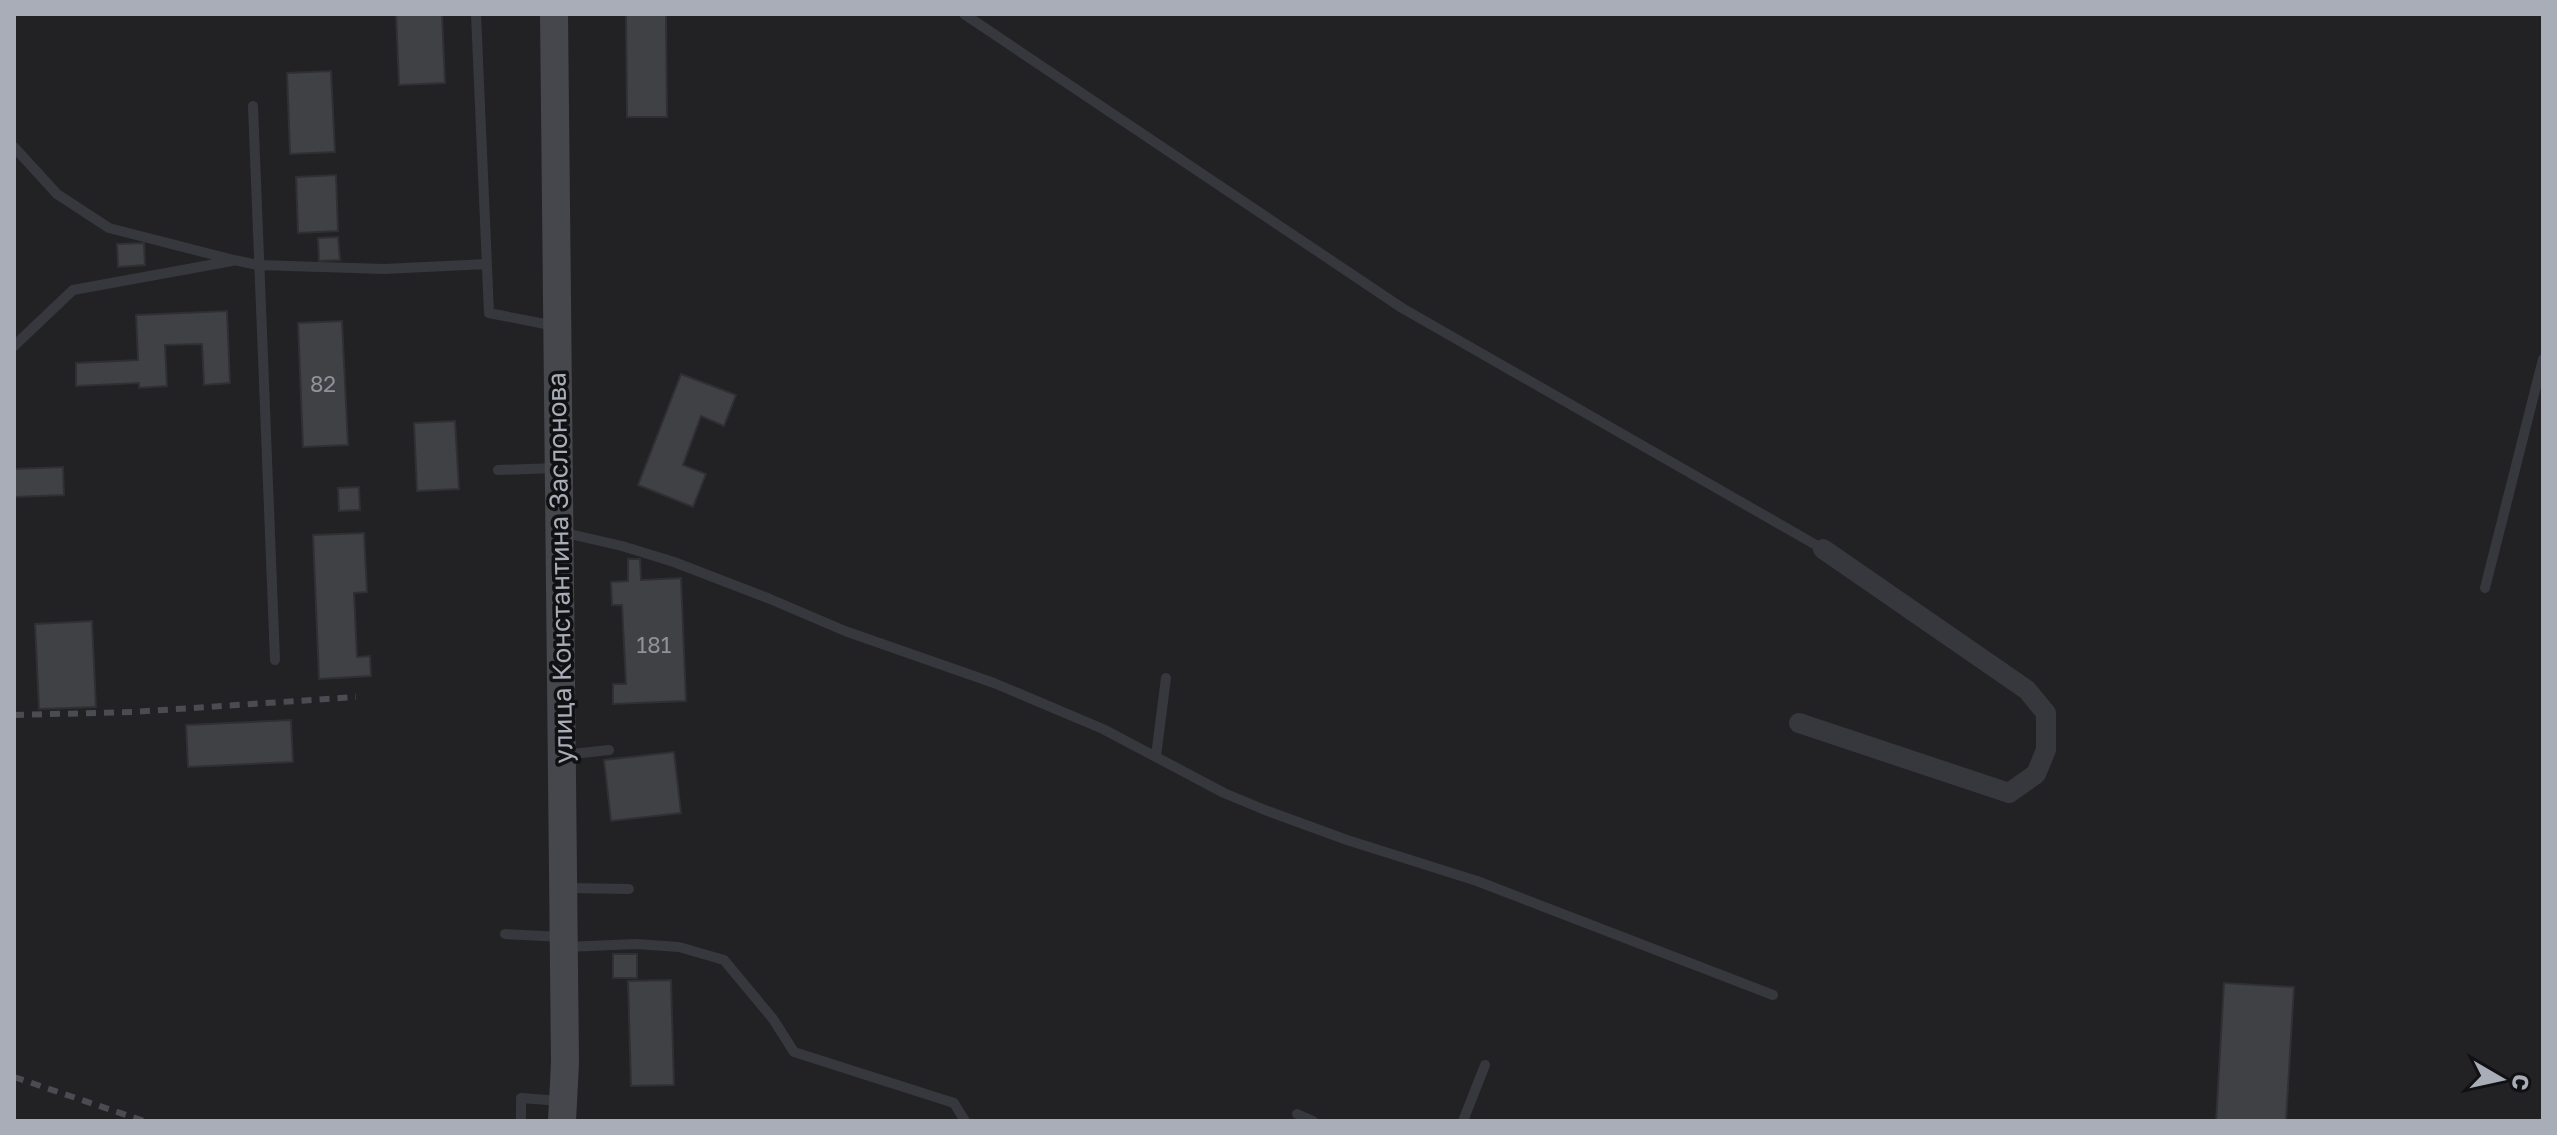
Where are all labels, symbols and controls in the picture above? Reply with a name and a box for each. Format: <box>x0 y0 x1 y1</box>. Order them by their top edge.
house number: 82 <box>310 370 336 397</box>
street label: улица Константина Заслонова <box>541 372 578 764</box>
house number: 181 <box>637 631 672 658</box>
north arrow <box>2461 1039 2541 1119</box>
text: С <box>2507 1072 2536 1092</box>

